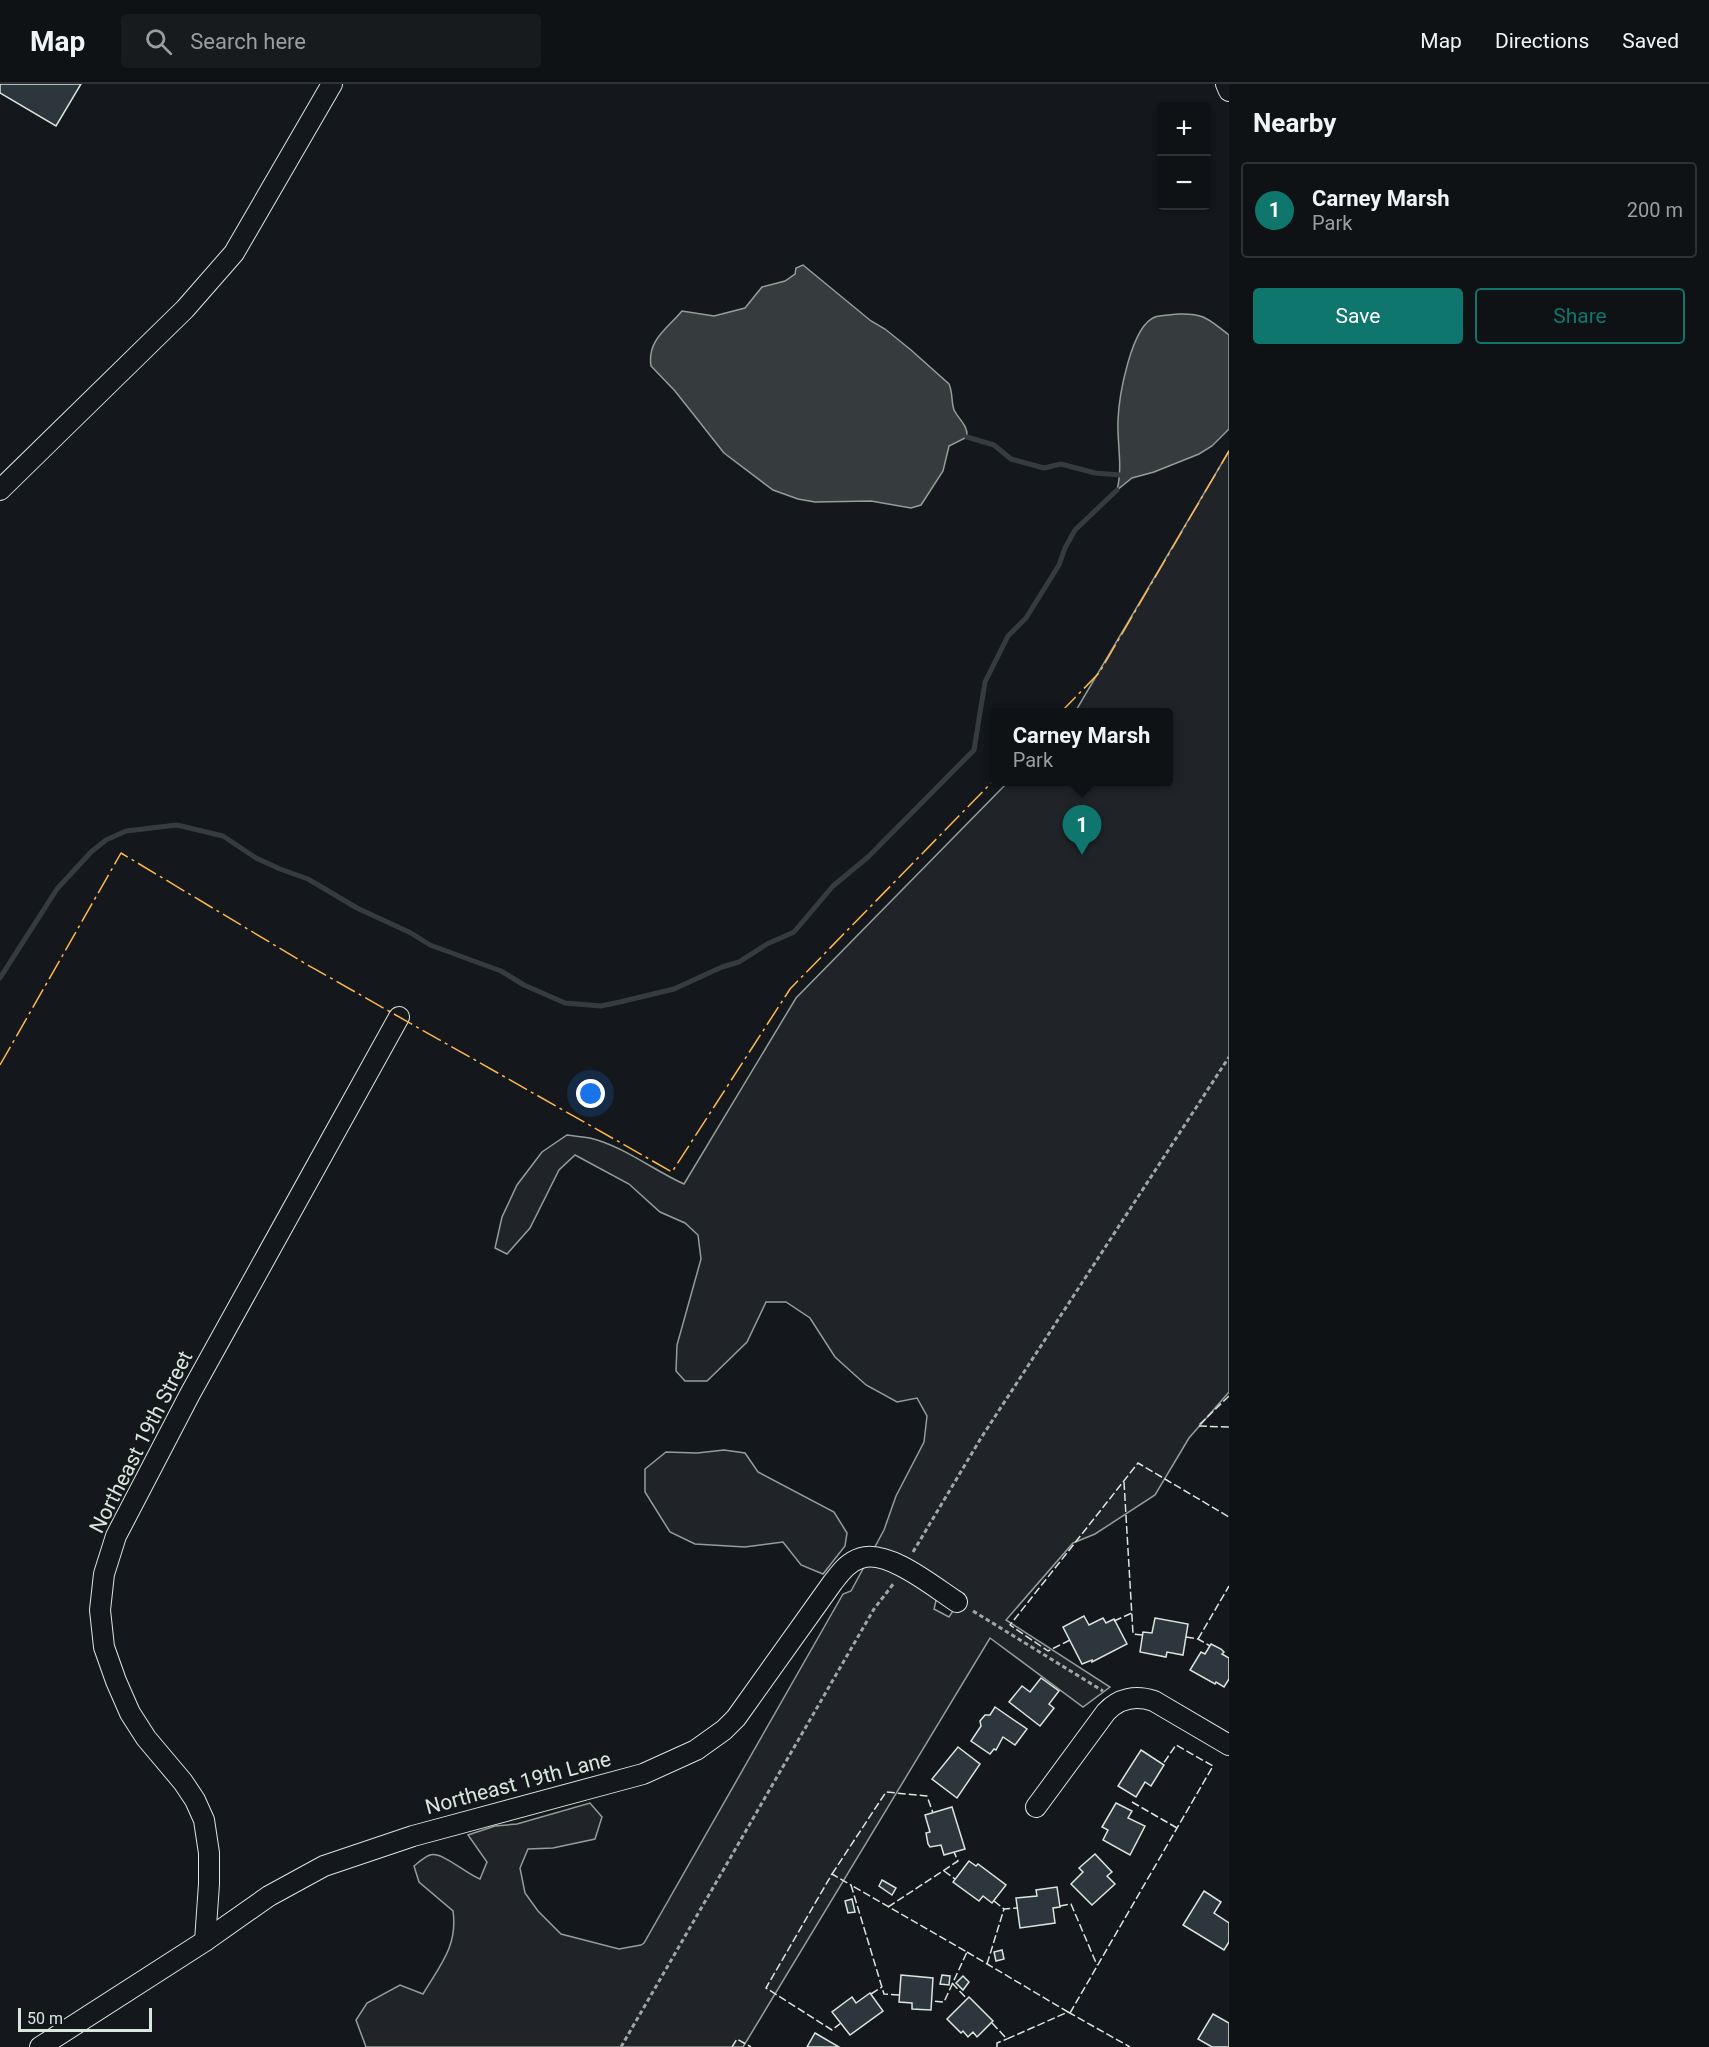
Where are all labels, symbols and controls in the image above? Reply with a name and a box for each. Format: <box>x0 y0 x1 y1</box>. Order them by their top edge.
search box <box>121 14 541 68</box>
text: Map <box>30 25 85 58</box>
icon: search <box>142 25 175 58</box>
text: Search here <box>190 29 306 54</box>
text: Map <box>1420 29 1462 53</box>
text: Directions <box>1495 29 1589 53</box>
text: Saved <box>1622 29 1679 53</box>
map controls <box>1157 102 1211 210</box>
button: + <box>1157 102 1211 156</box>
text: Nearby <box>1253 108 1336 138</box>
button: − <box>1157 156 1211 210</box>
text: Carney Marsh <box>1312 186 1450 211</box>
text: 1 <box>1269 198 1280 222</box>
text: 200 m <box>1627 198 1683 222</box>
text: Park <box>1312 211 1352 235</box>
button: Save <box>1253 288 1463 344</box>
button: Share <box>1475 288 1685 344</box>
popup <box>990 708 1173 786</box>
text: Carney Marsh <box>1013 723 1150 748</box>
text: Park <box>1013 748 1053 772</box>
pin: 1 <box>1062 806 1102 855</box>
your location <box>576 1079 605 1108</box>
street label: Northeast 19th Street <box>85 1347 197 1537</box>
street label: Northeast 19th Lane <box>423 1747 613 1819</box>
scale bar <box>18 2005 152 2032</box>
text: 50 m <box>27 2009 63 2028</box>

